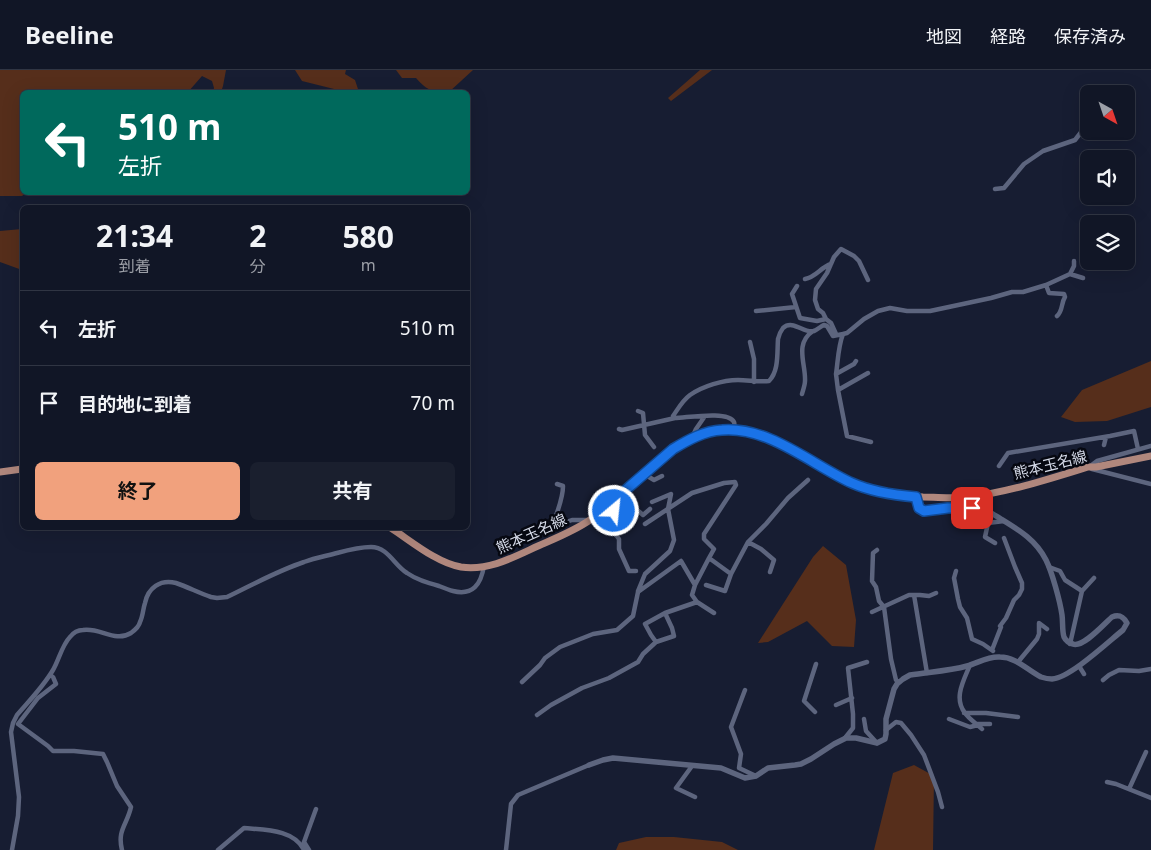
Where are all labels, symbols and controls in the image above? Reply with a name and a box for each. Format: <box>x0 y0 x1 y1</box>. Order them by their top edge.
text: Beeline <box>25 18 114 51</box>
text: 地図 <box>926 24 962 48</box>
text: 経路 <box>990 24 1026 48</box>
text: 保存済み <box>1054 24 1126 48</box>
north arrow <box>1080 85 1135 140</box>
map controls <box>1080 85 1135 270</box>
text: 510 m <box>118 103 221 150</box>
icon: left <box>35 110 100 175</box>
text: 左折 <box>118 150 162 180</box>
button: sound <box>1080 150 1135 205</box>
text: 21:34 <box>96 215 173 256</box>
text: 2 <box>249 215 266 256</box>
button: layers <box>1080 215 1135 270</box>
text: 580 <box>342 216 394 257</box>
text: m <box>361 254 376 276</box>
text: 到着 <box>119 255 151 277</box>
text: 分 <box>250 255 266 277</box>
icon: left <box>35 314 63 342</box>
text: 510 m <box>400 315 455 341</box>
text: 左折 <box>78 316 116 342</box>
icon: arrive <box>35 389 63 417</box>
text: 70 m <box>411 390 455 416</box>
text: 目的地に到着 <box>78 391 192 417</box>
street label: 熊本玉名線 <box>1011 445 1089 483</box>
button: 終了 <box>35 462 240 520</box>
button: 共有 <box>250 462 455 520</box>
position arrow <box>587 484 639 536</box>
pin <box>951 487 993 529</box>
icon: arrive <box>958 494 986 522</box>
street label: 熊本玉名線 <box>493 509 569 557</box>

